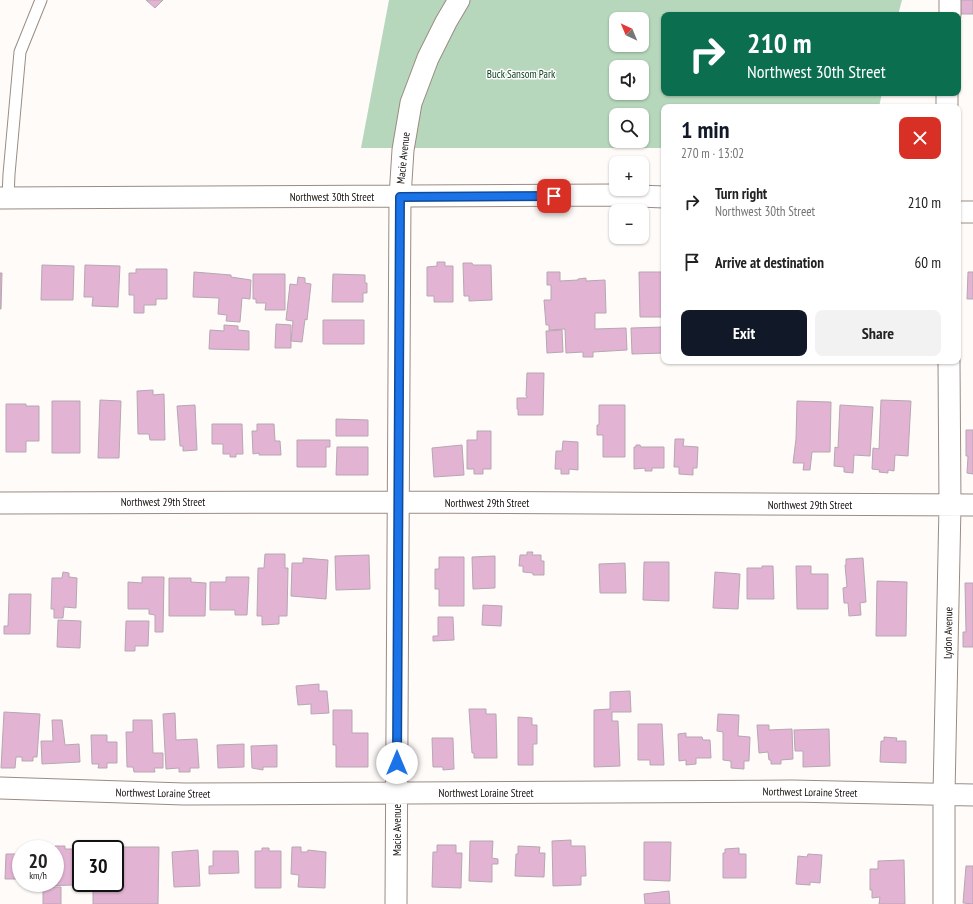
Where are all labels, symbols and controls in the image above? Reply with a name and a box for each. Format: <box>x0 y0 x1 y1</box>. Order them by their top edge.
north arrow <box>609 12 649 52</box>
map controls <box>609 12 649 244</box>
text: 210 m <box>747 24 811 61</box>
icon: right <box>681 28 733 80</box>
button: sound <box>609 60 649 100</box>
text: Northwest 30th Street <box>747 60 886 83</box>
park label: Buck Sansom Park <box>487 67 556 81</box>
button: search <box>609 108 649 148</box>
text: 1 min <box>681 114 729 145</box>
button: close <box>899 117 941 159</box>
street label: Macie Avenue <box>393 131 413 185</box>
text: 270 m · 13:02 <box>681 145 744 162</box>
button: + <box>609 156 649 196</box>
pin <box>537 179 571 213</box>
text: Turn right <box>715 184 767 203</box>
icon: arrive <box>543 185 565 207</box>
street label: Northwest 30th Street <box>290 190 374 204</box>
icon: right <box>681 191 703 213</box>
text: 210 m <box>908 193 941 212</box>
text: Northwest 30th Street <box>715 203 815 220</box>
button: − <box>609 204 649 244</box>
icon: arrive <box>681 251 703 273</box>
text: Arrive at destination <box>715 253 824 272</box>
text: 60 m <box>915 253 941 272</box>
button: Exit <box>681 310 807 356</box>
button: Share <box>815 310 941 356</box>
street label: Northwest 29th Street <box>121 495 205 509</box>
street label: Northwest 29th Street <box>445 496 529 510</box>
street label: Northwest 29th Street <box>768 498 852 512</box>
street label: Lydon Avenue <box>941 606 955 659</box>
position arrow <box>376 742 418 784</box>
street label: Northwest Loraine Street <box>762 784 858 800</box>
street label: Northwest Loraine Street <box>115 785 211 801</box>
street label: Northwest Loraine Street <box>439 786 533 800</box>
street label: Macie Avenue <box>390 803 404 856</box>
speed limit sign: 30 <box>72 840 124 892</box>
text: 20 <box>28 848 48 874</box>
text: km/h <box>29 869 47 882</box>

